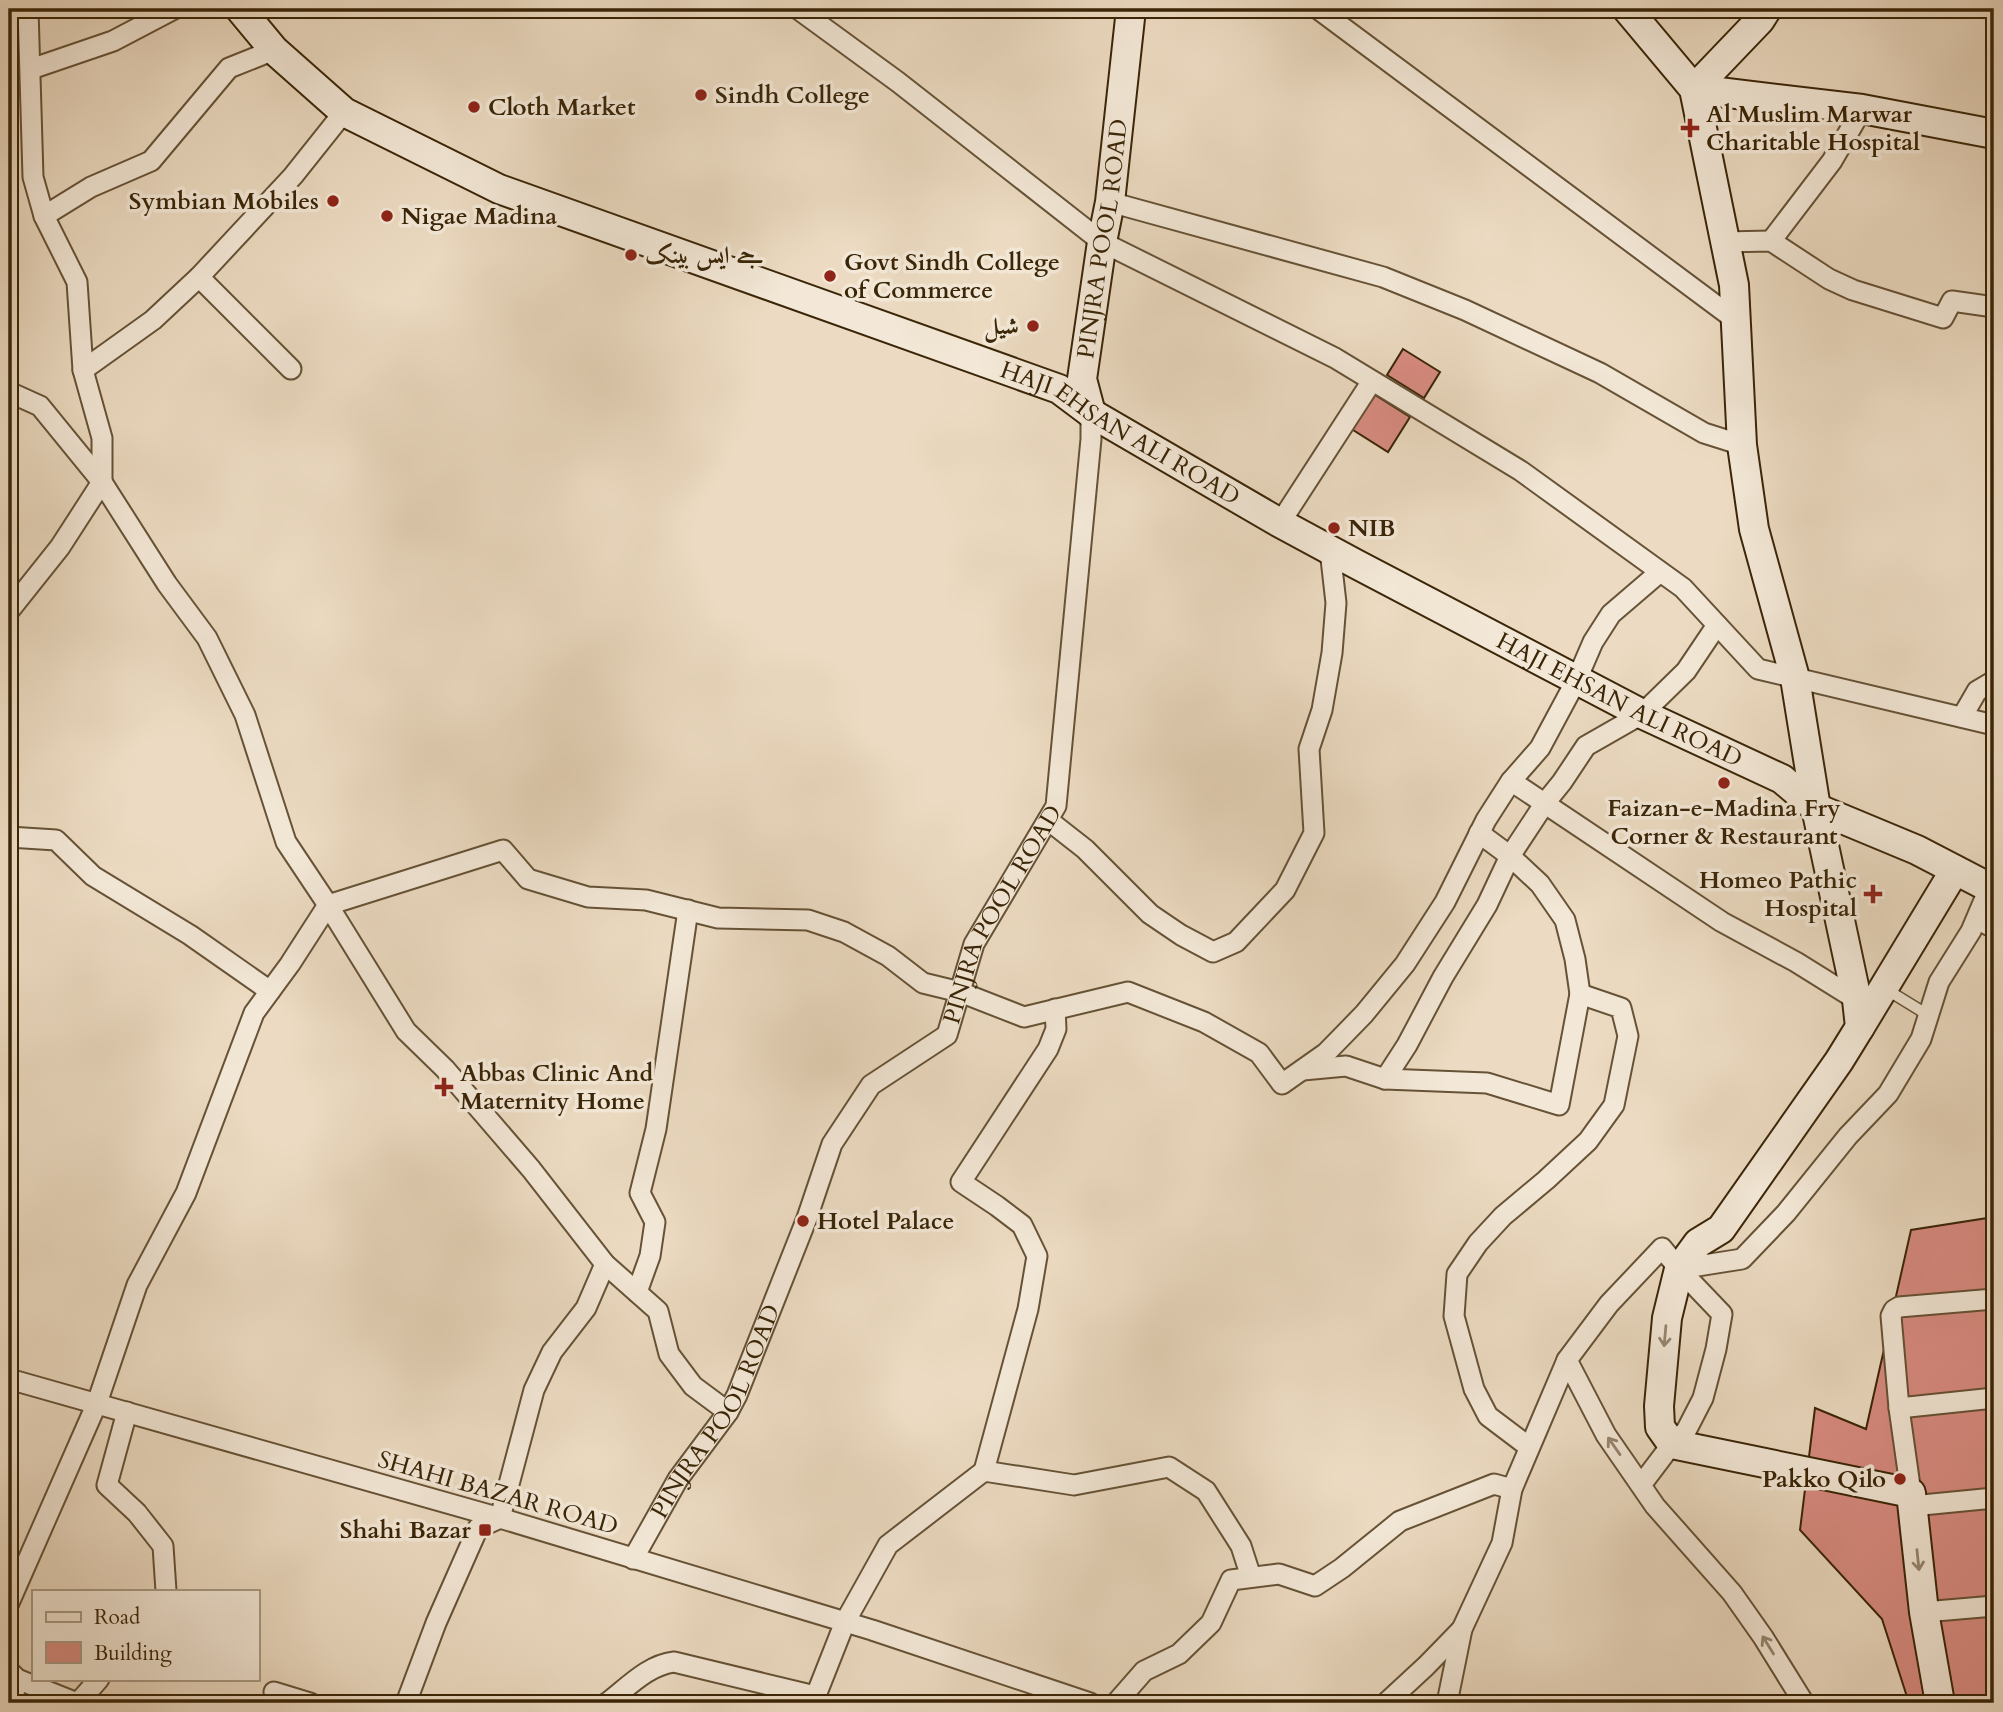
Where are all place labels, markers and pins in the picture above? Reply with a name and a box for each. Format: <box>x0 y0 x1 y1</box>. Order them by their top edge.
place label: Sindh College <box>715 79 870 112</box>
marker: Sindh College <box>693 87 709 103</box>
place label: Cloth Market <box>488 91 636 124</box>
place label: Al Muslim Marwar Charitable Hospital <box>1706 98 1920 159</box>
marker: Cloth Market <box>466 99 482 115</box>
marker: Al Muslim Marwar Charitable Hospital <box>1680 118 1700 138</box>
place label: Symbian Mobiles <box>129 185 319 218</box>
marker: Symbian Mobiles <box>325 193 341 209</box>
place label: Nigae Madina <box>401 200 557 233</box>
marker: Nigae Madina <box>379 208 395 224</box>
place label: جے ایس بینک <box>645 239 764 272</box>
place label: Govt Sindh College of Commerce <box>844 246 1060 307</box>
marker: جے ایس بینک <box>623 247 639 263</box>
marker: Govt Sindh College of Commerce <box>822 268 838 284</box>
place label: شیل <box>984 310 1019 343</box>
marker: شیل <box>1025 318 1041 334</box>
place label: NIB <box>1348 512 1395 545</box>
marker: NIB <box>1326 520 1342 536</box>
marker: Faizan-e-Madina Fry Corner & Restaurant <box>1716 775 1732 791</box>
place label: Faizan-e-Madina Fry Corner & Restaurant <box>1607 792 1841 853</box>
place label: Homeo Pathic Hospital <box>1699 864 1857 925</box>
marker: Homeo Pathic Hospital <box>1863 884 1883 904</box>
place label: Abbas Clinic And Maternity Home <box>460 1057 654 1118</box>
marker: Abbas Clinic And Maternity Home <box>434 1077 454 1097</box>
place label: Hotel Palace <box>817 1205 954 1238</box>
marker: Hotel Palace <box>795 1213 811 1229</box>
place label: Pakko Qilo <box>1762 1463 1886 1496</box>
marker: Pakko Qilo <box>1892 1471 1908 1487</box>
place label: Shahi Bazar <box>340 1514 471 1547</box>
marker: Shahi Bazar <box>477 1522 493 1538</box>

